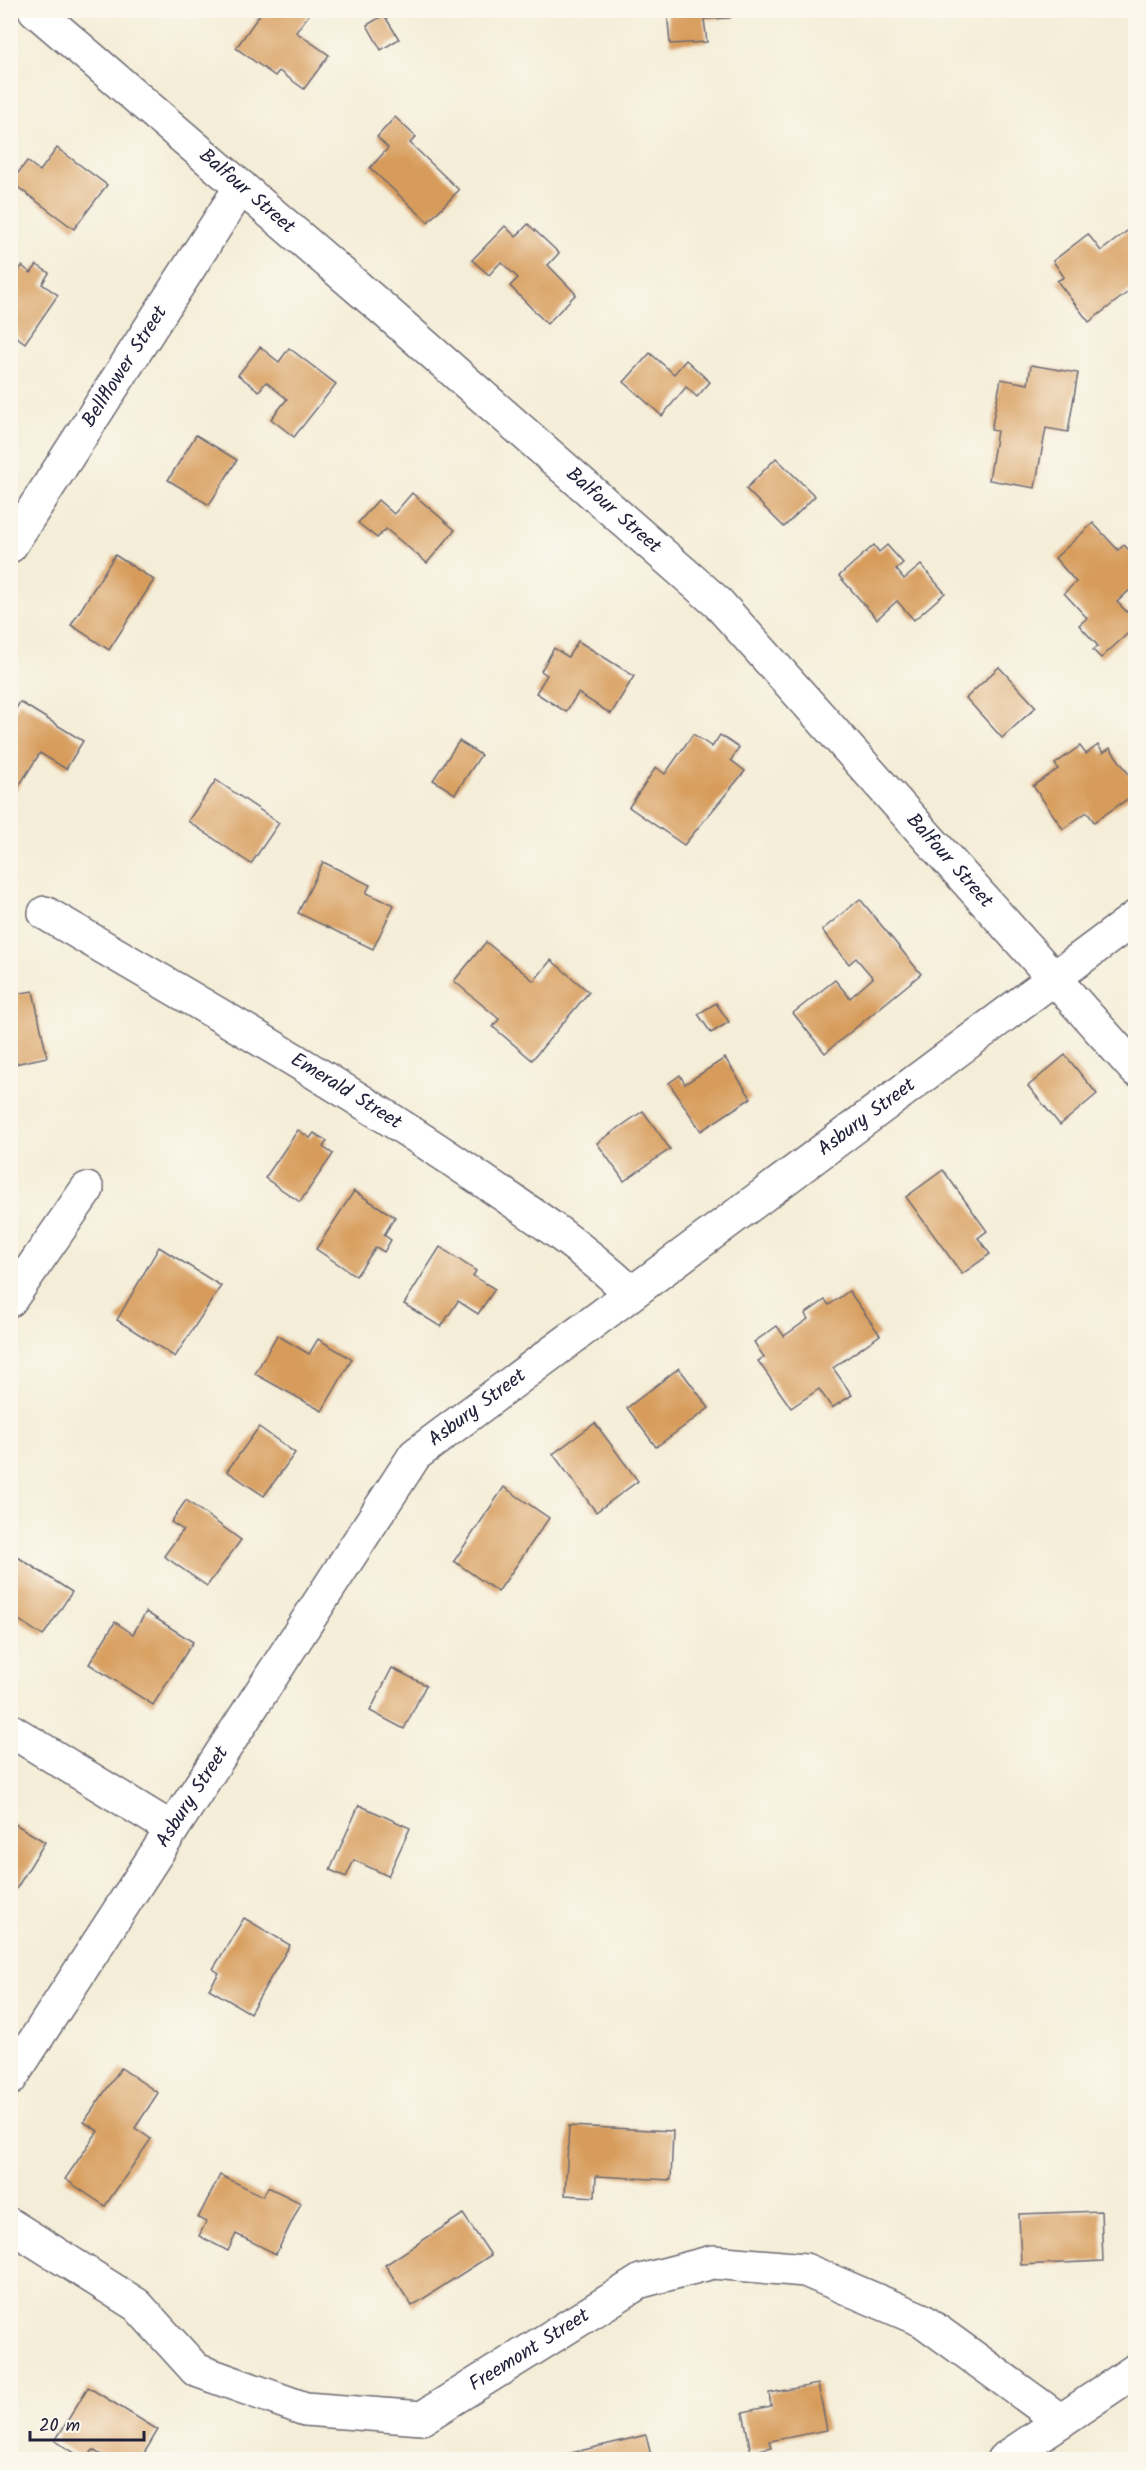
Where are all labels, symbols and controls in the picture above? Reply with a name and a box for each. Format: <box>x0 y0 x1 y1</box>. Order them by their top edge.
street label: Balfour Street <box>191 141 302 243</box>
street label: Bellflower Street <box>74 299 177 434</box>
street label: Balfour Street <box>558 460 668 562</box>
street label: Balfour Street <box>898 806 1001 916</box>
street label: Emerald Street <box>284 1045 408 1139</box>
street label: Asbury Street <box>811 1070 923 1165</box>
street label: Asbury Street <box>422 1361 534 1456</box>
street label: Asbury Street <box>148 1740 238 1854</box>
street label: Freemont Street <box>463 2301 597 2401</box>
scale bar <box>30 2404 144 2442</box>
text: 20 m <box>39 2412 80 2441</box>

